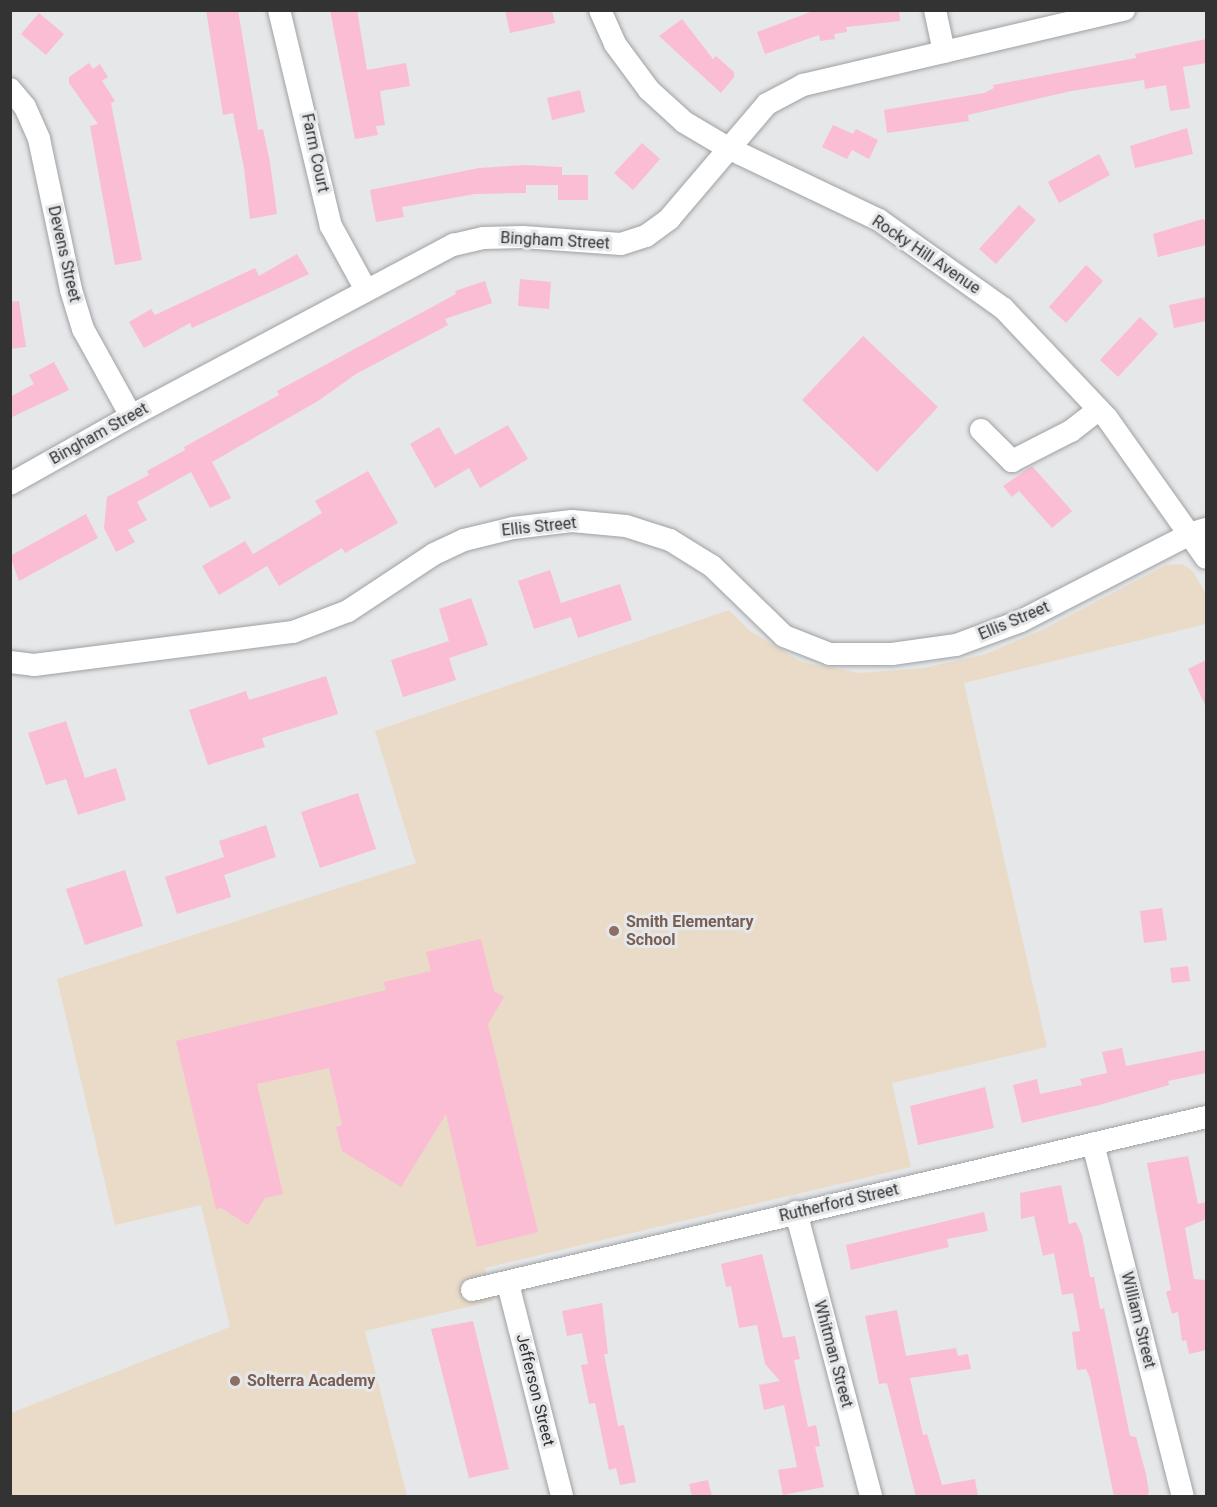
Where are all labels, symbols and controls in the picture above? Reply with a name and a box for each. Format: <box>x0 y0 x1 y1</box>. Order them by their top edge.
street label: Farm Court <box>297 112 333 194</box>
street label: Devens Street <box>44 204 84 304</box>
street label: Rocky Hill Avenue <box>868 212 984 298</box>
street label: Bingham Street <box>500 229 610 253</box>
street label: Bingham Street <box>47 399 151 469</box>
street label: Ellis Street <box>501 514 577 540</box>
street label: Ellis Street <box>976 597 1052 645</box>
place label: Smith Elementary School <box>626 912 754 950</box>
marker: Smith Elementary School <box>607 924 621 938</box>
street label: Rutherford Street <box>777 1180 901 1226</box>
street label: William Street <box>1117 1270 1159 1370</box>
street label: Whitman Street <box>810 1298 856 1410</box>
street label: Jefferson Street <box>512 1332 558 1448</box>
place label: Solterra Academy <box>247 1371 375 1391</box>
marker: Solterra Academy <box>228 1374 242 1388</box>

